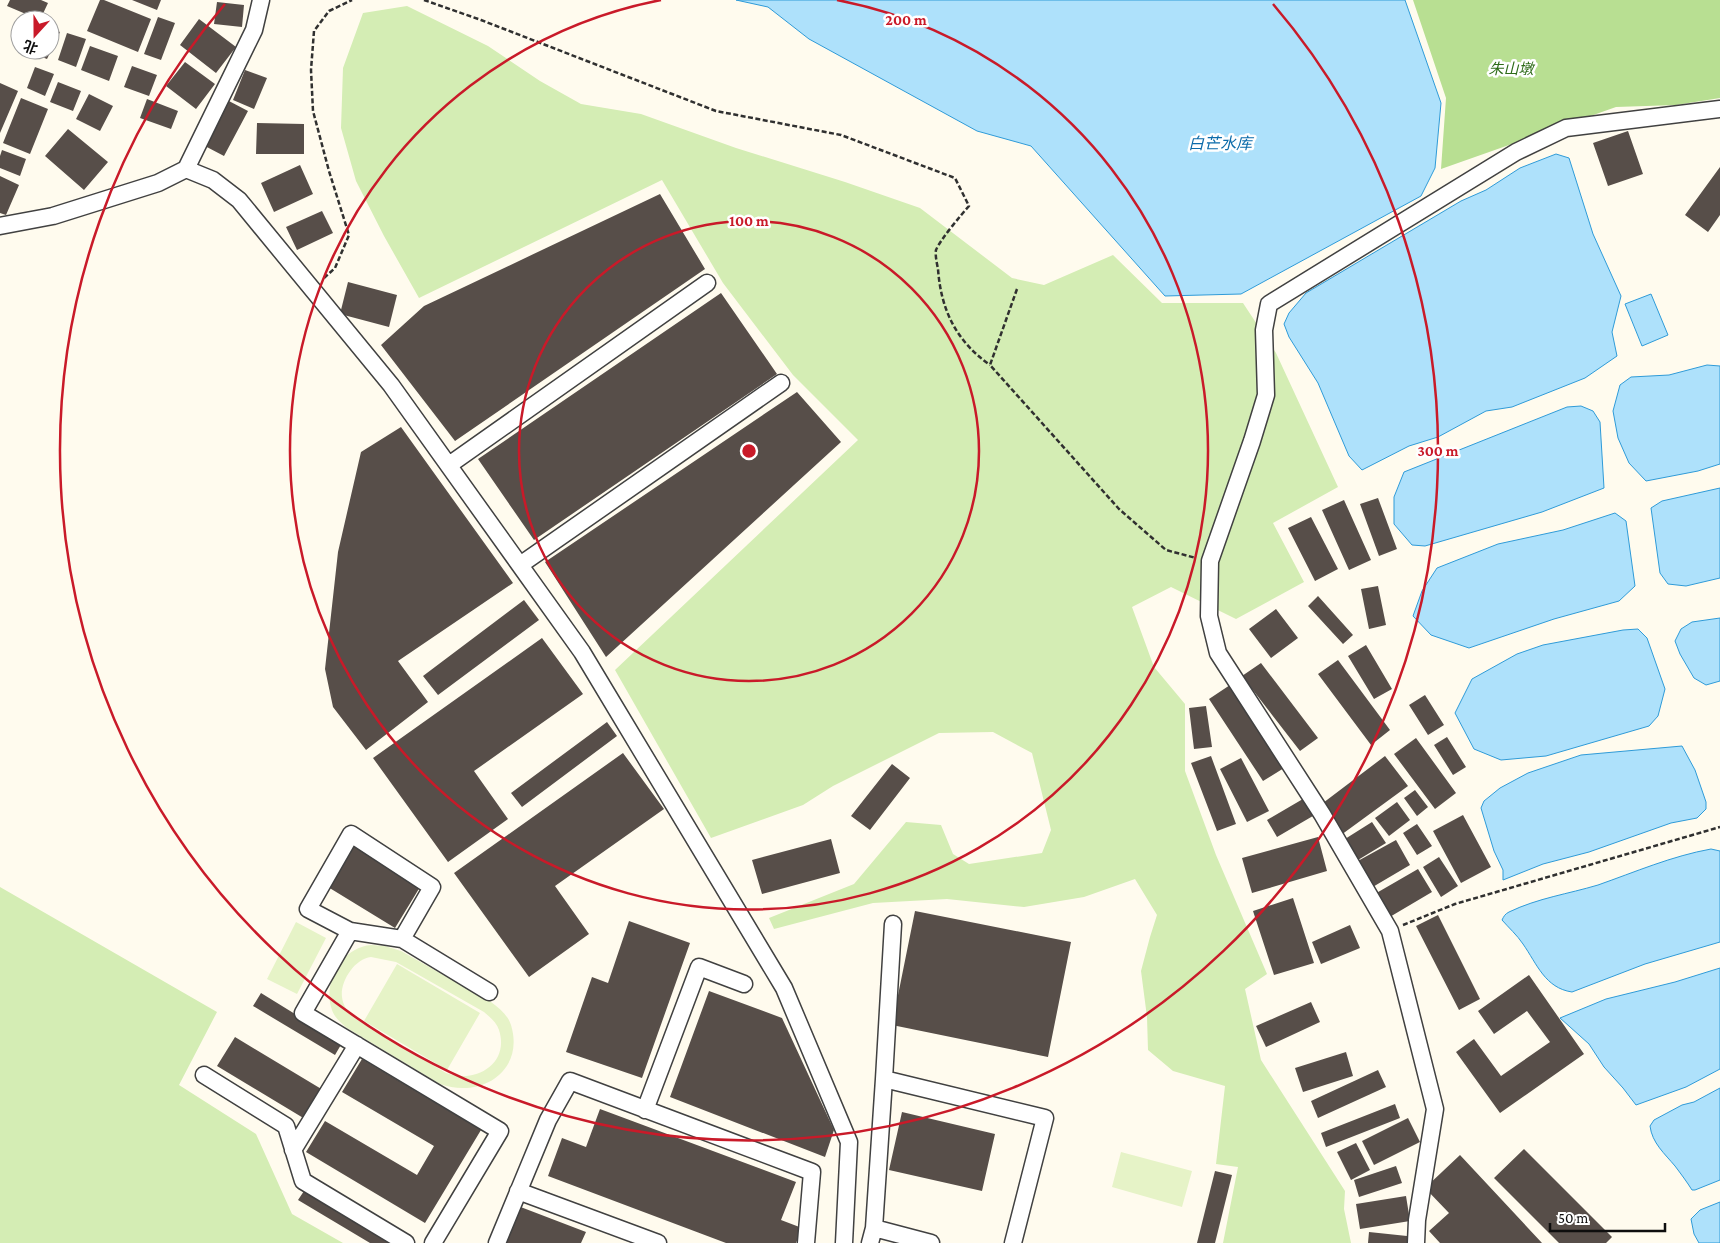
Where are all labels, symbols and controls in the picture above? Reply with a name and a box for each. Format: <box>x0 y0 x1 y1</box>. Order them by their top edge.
north arrow <box>10 10 60 60</box>
text: 200 m <box>885 12 927 28</box>
text: 北 <box>21 37 40 57</box>
park label: 朱山墩 <box>1488 61 1535 77</box>
water label: 白芒水库 <box>1188 135 1255 152</box>
text: 100 m <box>729 213 769 229</box>
centre of rings <box>740 442 758 460</box>
text: 300 m <box>1417 443 1459 459</box>
scale bar <box>1550 1200 1665 1232</box>
text: 50 m <box>1558 1210 1588 1226</box>

